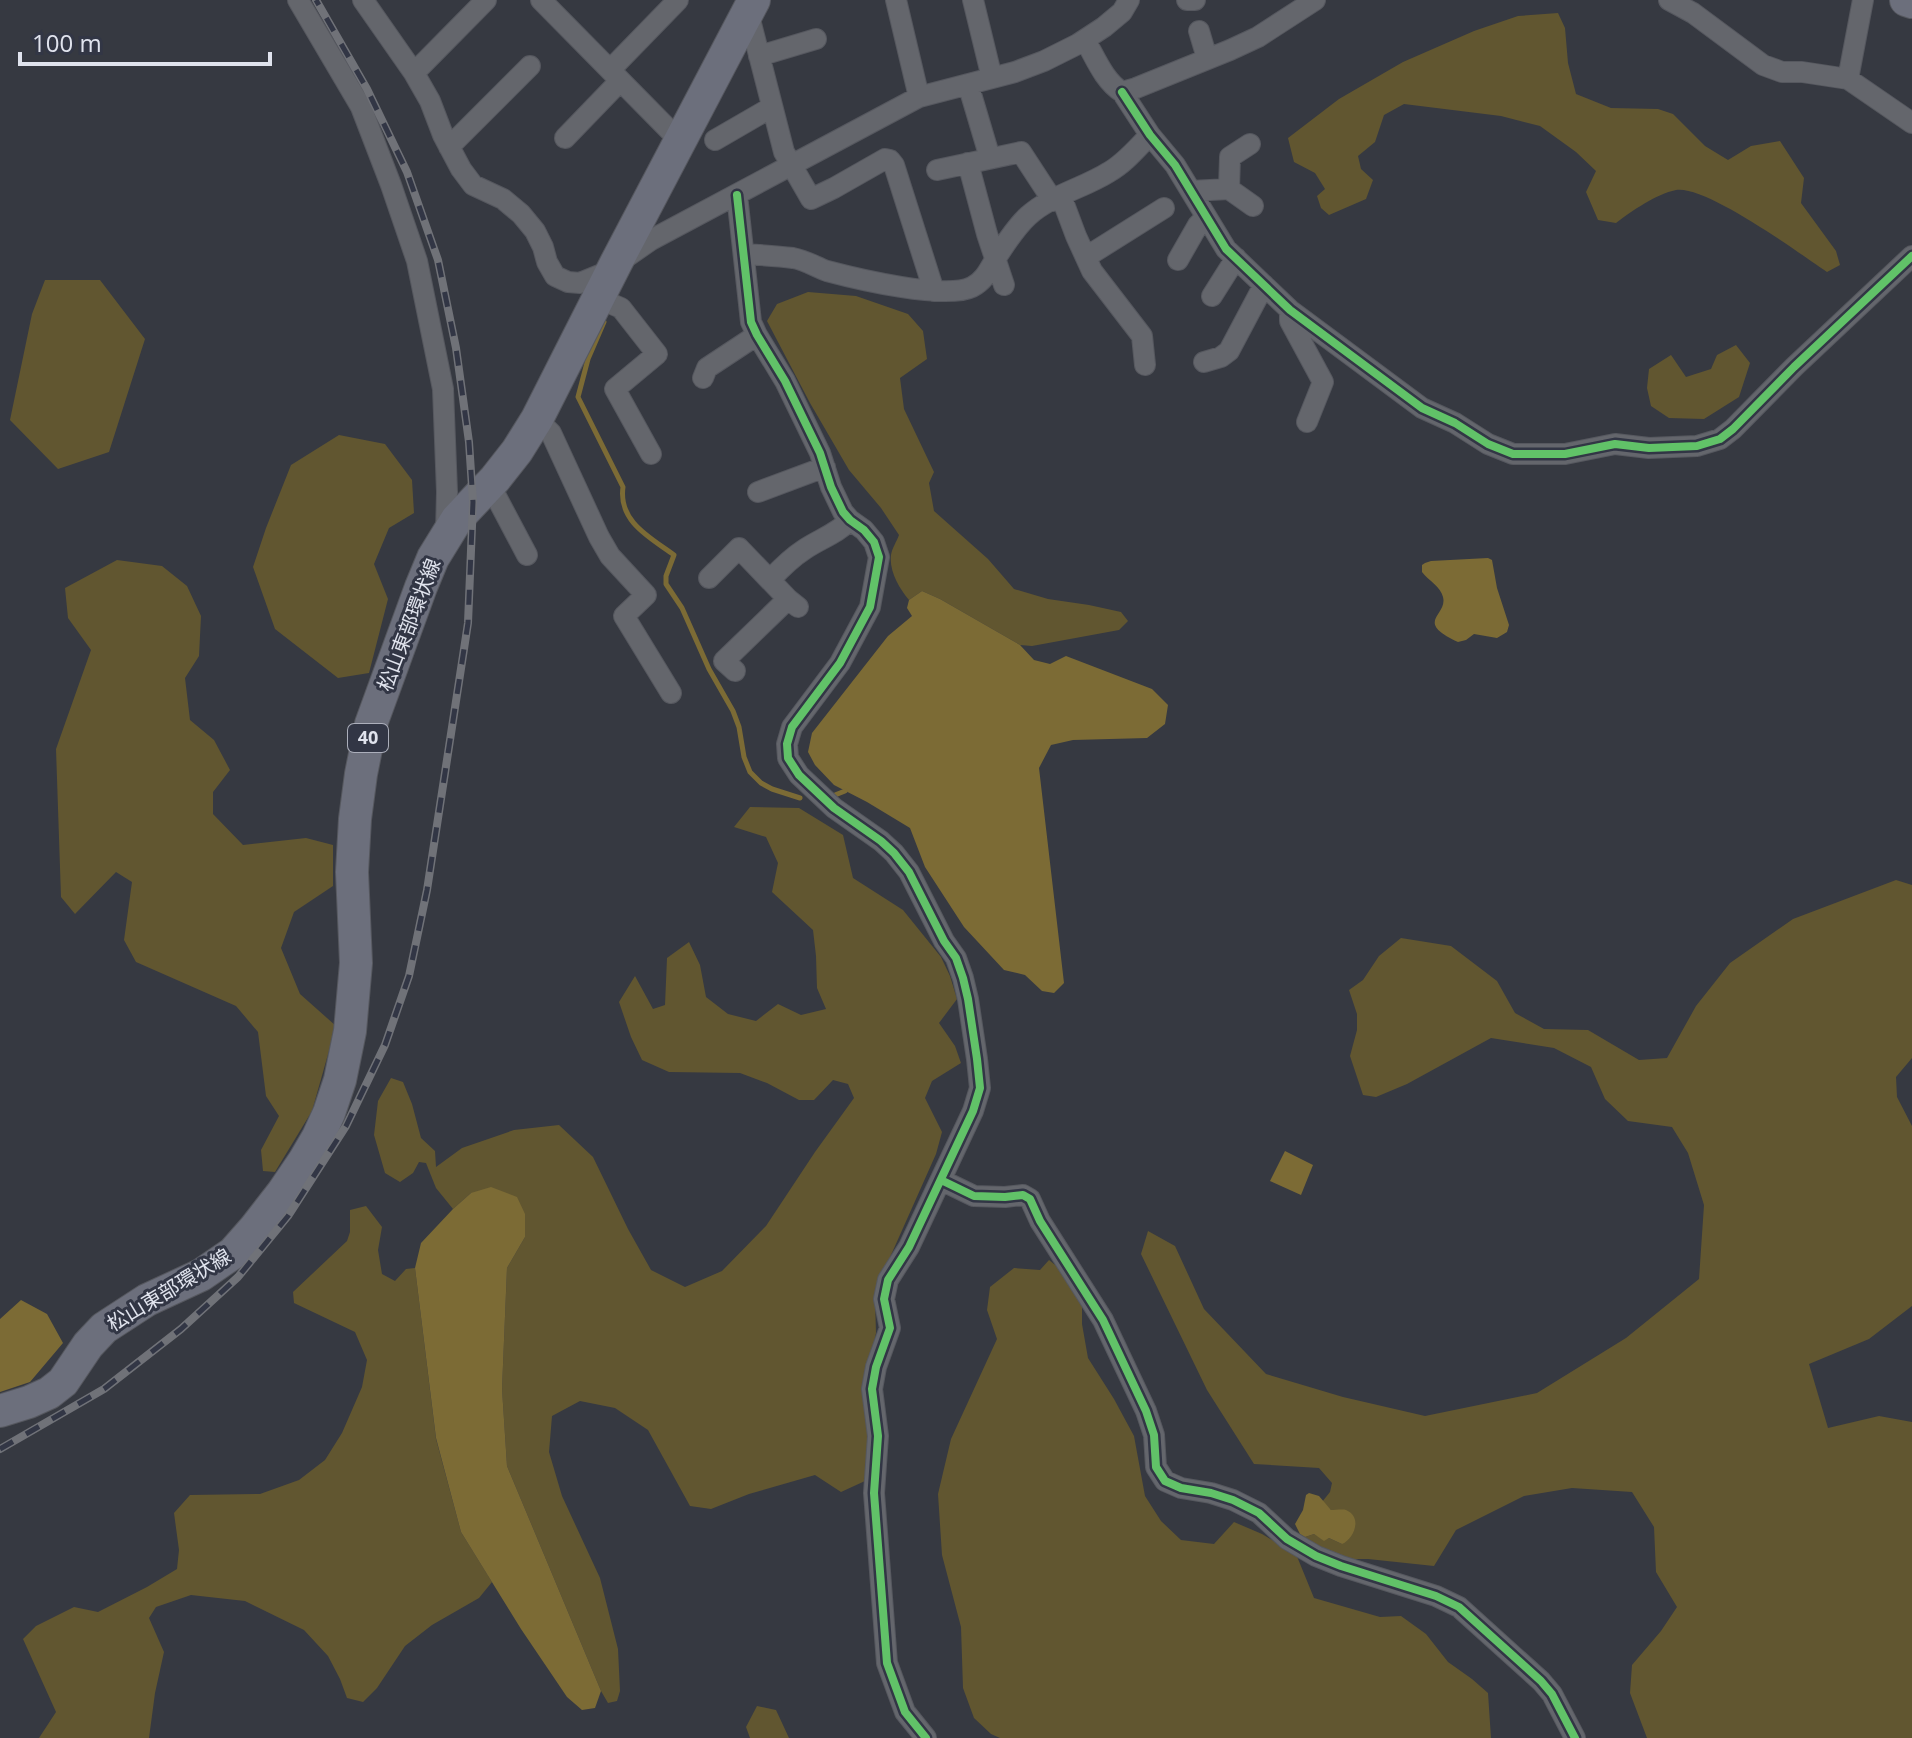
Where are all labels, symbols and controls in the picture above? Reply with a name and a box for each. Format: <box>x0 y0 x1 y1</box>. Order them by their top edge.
scale bar <box>20 16 270 66</box>
text: 100 m <box>32 26 102 59</box>
street label: 松山東部環状線 <box>371 555 446 695</box>
road number: 40 <box>348 724 388 752</box>
street label: 松山東部環状線 <box>102 1242 236 1337</box>

